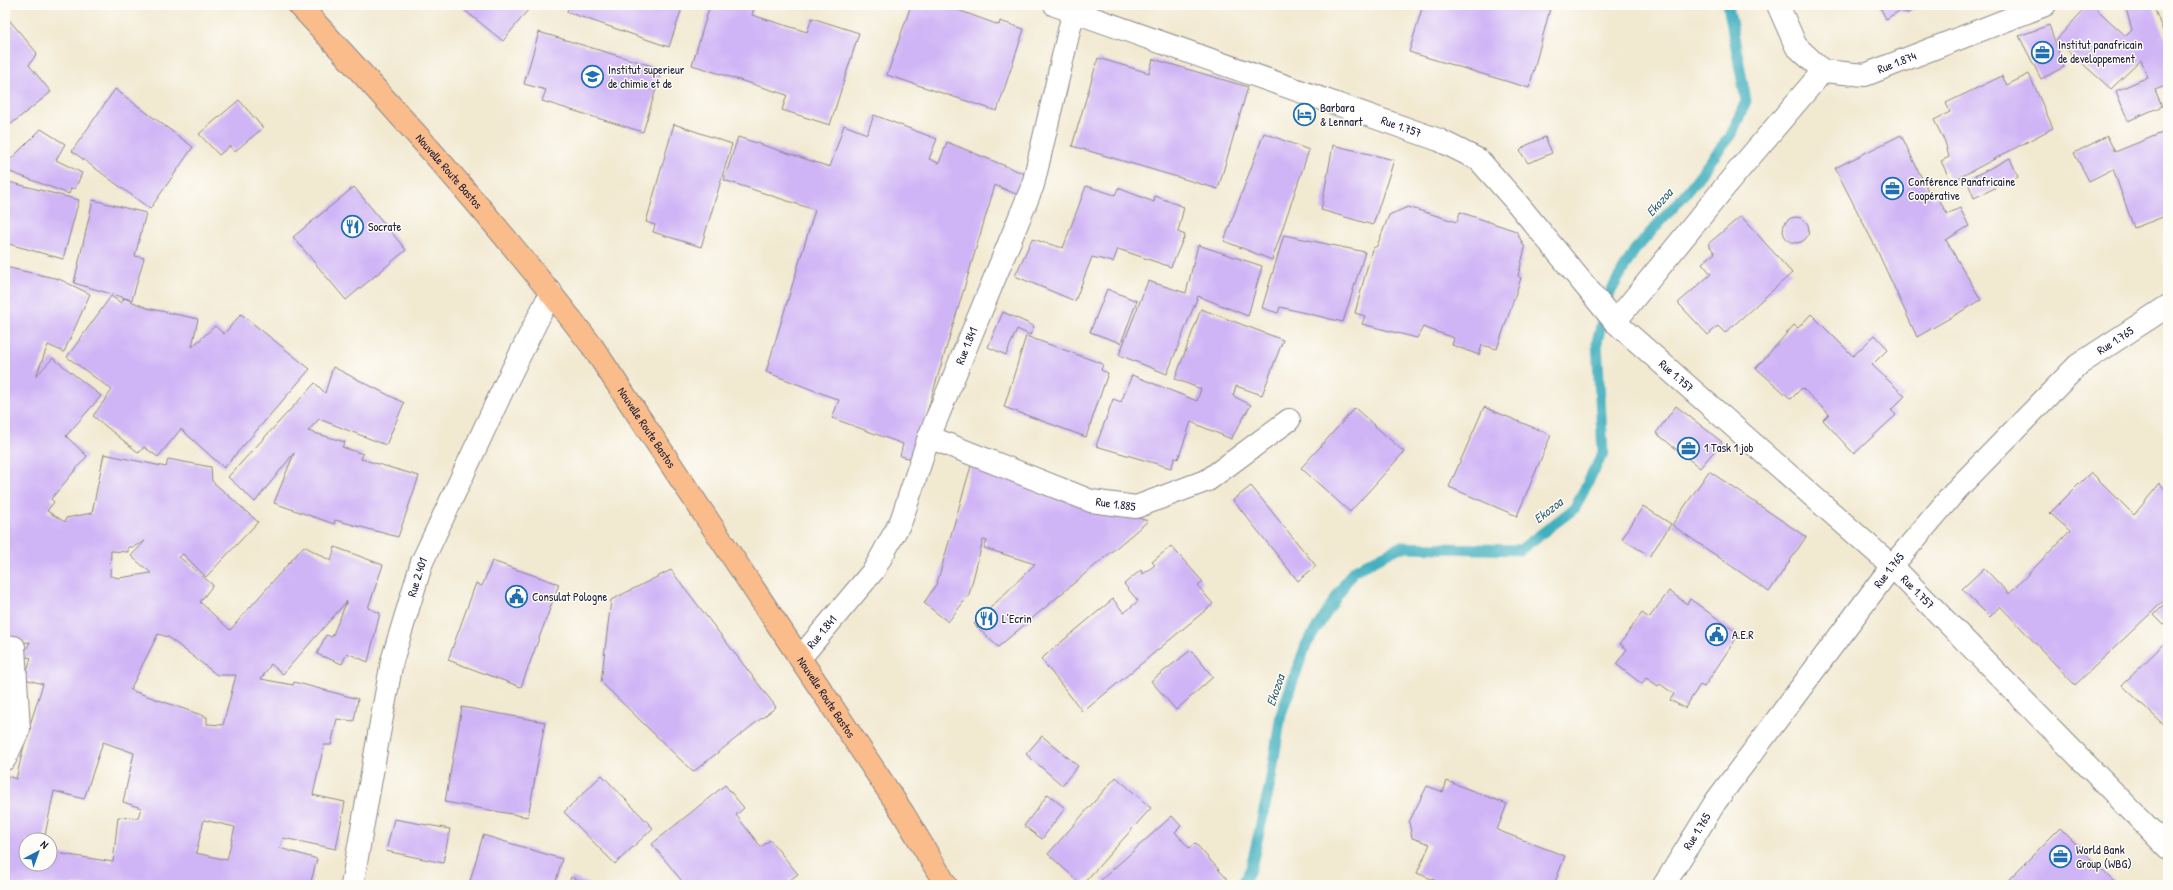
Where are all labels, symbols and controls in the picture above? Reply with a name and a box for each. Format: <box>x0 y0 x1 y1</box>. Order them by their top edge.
place label: Institut panafricain de developpement <box>2058 36 2143 67</box>
office icon: Institut panafricain de developpement <box>2030 39 2056 65</box>
street label: Rue 1.874 <box>1875 47 1919 77</box>
place label: Institut superieur de chimie et de <box>608 61 685 92</box>
school or university icon: Institut superieur de chimie et de <box>580 64 606 90</box>
place label: Barbara & Lennart <box>1320 99 1364 130</box>
hotel icon: Barbara & Lennart <box>1291 102 1317 128</box>
street label: Rue 1.757 <box>1379 111 1424 141</box>
street label: Nouvelle Route Bastos <box>412 130 487 213</box>
place label: Conférence Panafricaine Coopérative <box>1908 173 2016 204</box>
office icon: Conférence Panafricaine Coopérative <box>1880 176 1906 202</box>
water label: Ekozoa <box>1642 183 1678 220</box>
restaurant icon: Socrate <box>340 214 366 240</box>
place label: Socrate <box>368 218 401 235</box>
street label: Rue 1.765 <box>2093 322 2137 358</box>
street label: Rue 1.841 <box>951 325 981 367</box>
street label: Rue 1.757 <box>1655 355 1698 396</box>
street label: Nouvelle Route Bastos <box>614 384 680 472</box>
office icon: 1 Task 1 job <box>1676 435 1702 461</box>
place label: 1 Task 1 job <box>1704 439 1754 456</box>
water label: Ekozoa <box>1530 492 1568 527</box>
street label: Rue 1.885 <box>1095 493 1137 515</box>
street label: Rue 1.765 <box>1869 549 1908 591</box>
street label: Rue 2.401 <box>403 554 431 599</box>
street label: Rue 1.757 <box>1897 571 1939 613</box>
public building icon: Consulat Pologne <box>504 584 530 610</box>
place label: Consulat Pologne <box>532 588 607 605</box>
restaurant icon: L’Ecrin <box>973 606 999 632</box>
place label: L’Ecrin <box>1002 610 1032 627</box>
street label: Rue 1.841 <box>802 611 841 652</box>
public building icon: A.E.R <box>1703 622 1729 648</box>
place label: A.E.R <box>1732 626 1754 643</box>
street label: Nouvelle Route Bastos <box>793 653 860 741</box>
water label: Ekozoa <box>1261 670 1289 708</box>
street label: Rue 1.765 <box>1679 809 1715 853</box>
north arrow <box>18 832 58 872</box>
text: N <box>38 837 51 852</box>
place label: World Bank Group (WBG) <box>2076 841 2132 872</box>
office icon: World Bank Group (WBG) <box>2047 844 2073 870</box>

